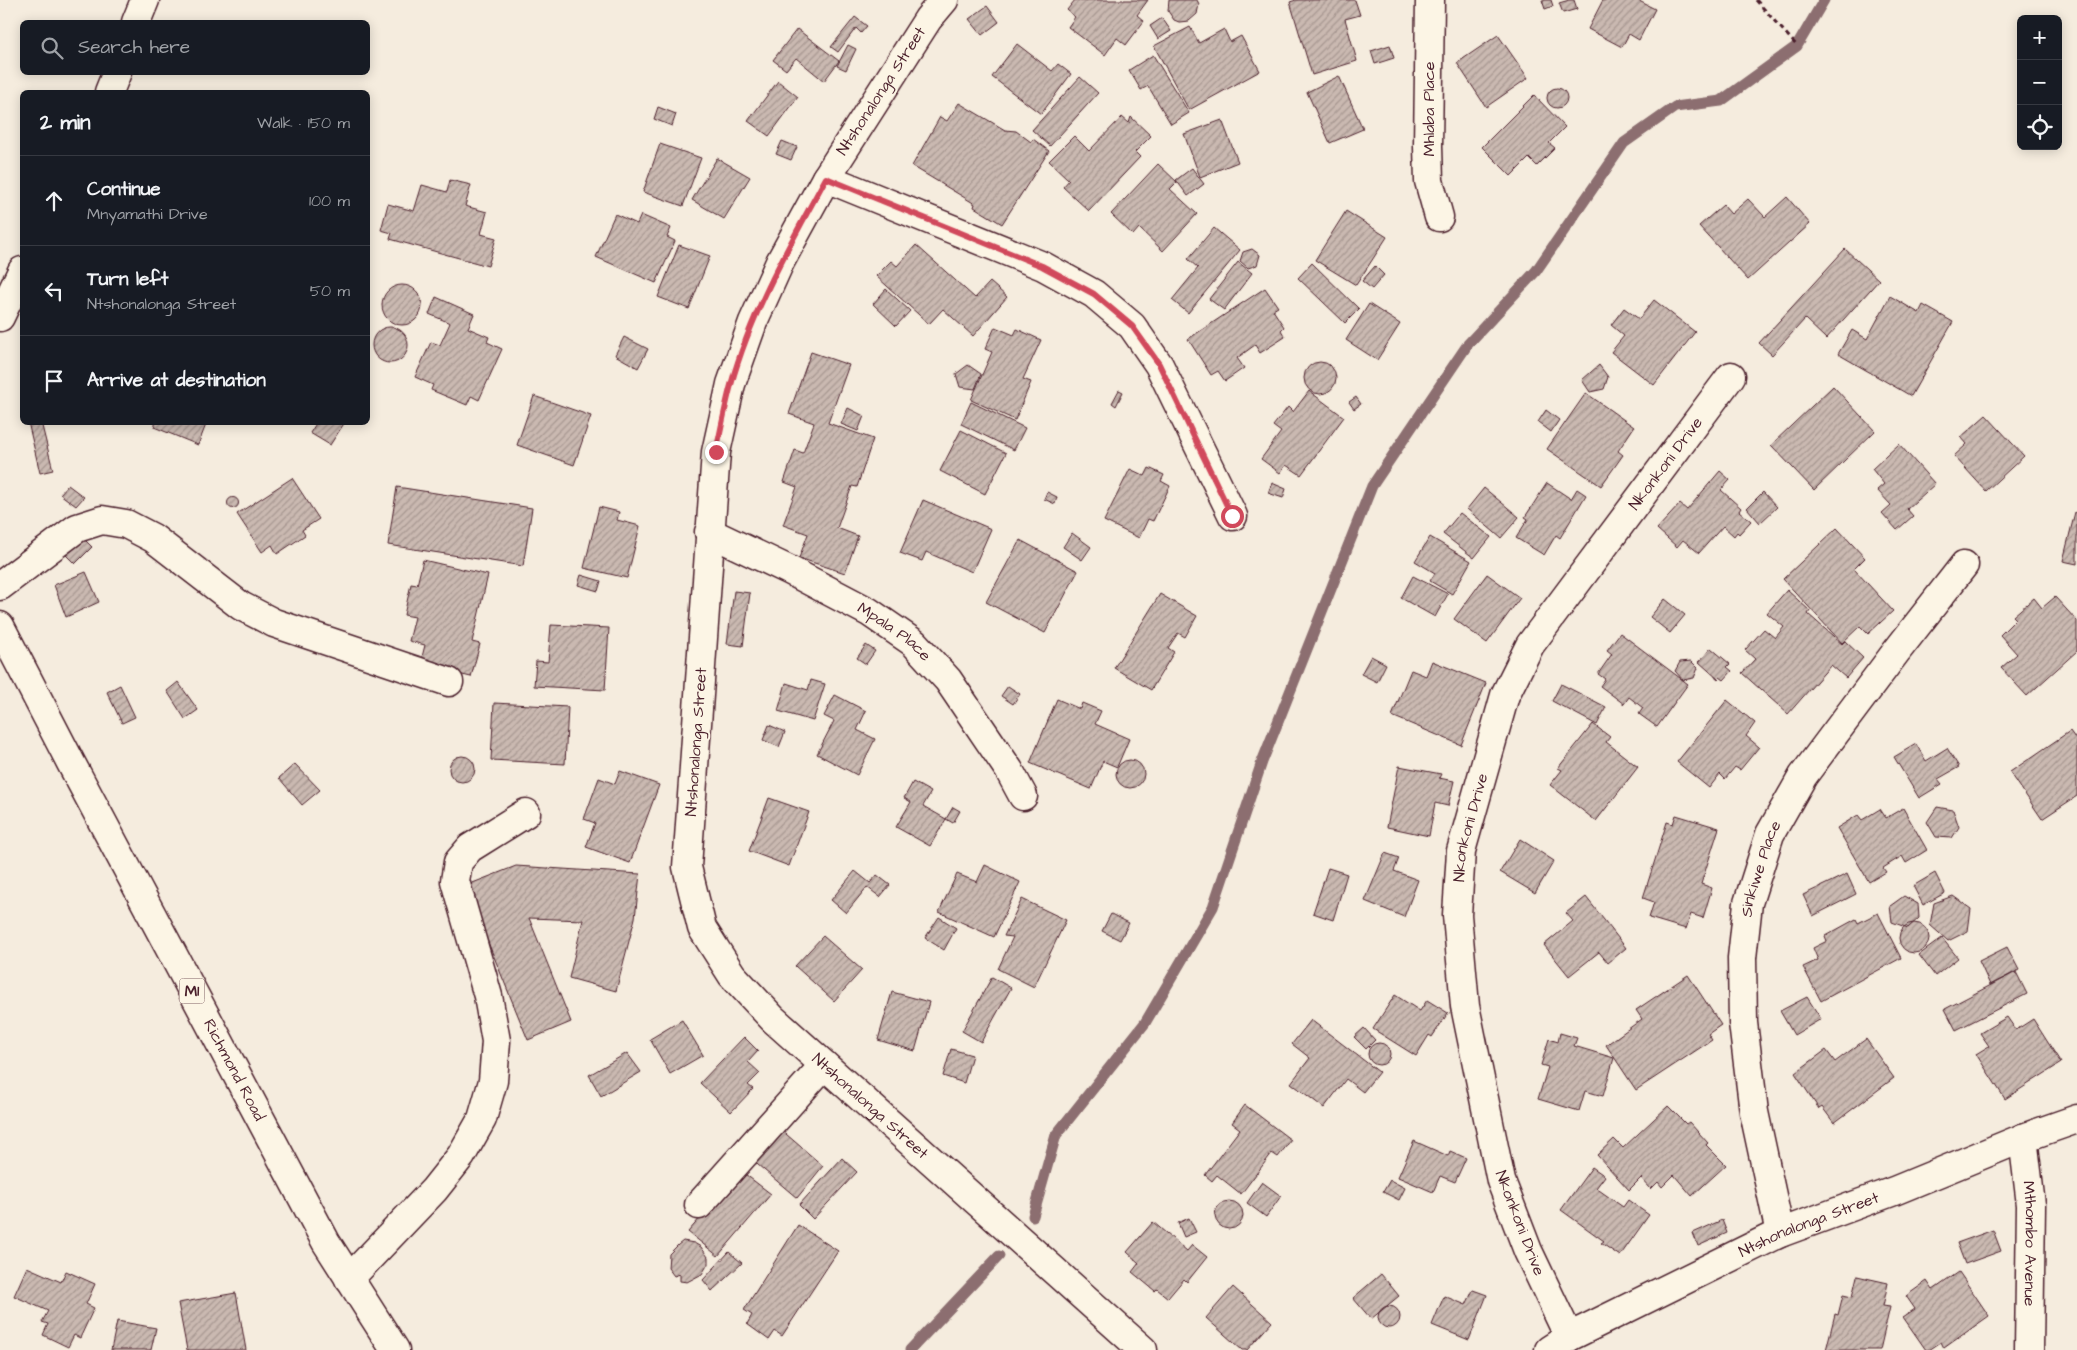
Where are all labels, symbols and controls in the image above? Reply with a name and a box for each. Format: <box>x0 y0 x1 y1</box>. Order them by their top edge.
map controls <box>2017 15 2062 150</box>
button: + <box>2017 15 2062 60</box>
search box <box>20 20 370 75</box>
street label: Ntshonalonga Street <box>831 22 932 160</box>
icon: search <box>38 34 66 62</box>
text: Search here <box>78 34 190 61</box>
button: − <box>2017 60 2062 105</box>
street label: Mhlaba Place <box>1418 61 1440 156</box>
button: locate <box>2017 105 2062 150</box>
text: 2 min <box>40 108 90 137</box>
text: Walk · 150 m <box>257 112 350 134</box>
text: Continue <box>87 176 161 203</box>
icon: ahead <box>40 187 68 215</box>
text: 100 m <box>309 190 350 212</box>
text: Mnyamathi Drive <box>87 203 208 225</box>
text: Turn left <box>87 266 168 293</box>
icon: left <box>40 277 68 305</box>
text: 50 m <box>310 280 350 302</box>
text: Ntshonalonga Street <box>87 293 236 315</box>
icon: arrive <box>40 367 68 395</box>
text: Arrive at destination <box>87 367 266 394</box>
street label: Nkonkoni Drive <box>1624 412 1708 515</box>
route end <box>705 441 728 464</box>
route start <box>1221 505 1244 528</box>
street label: Mpala Place <box>854 597 936 666</box>
street label: Ntshonalonga Street <box>680 666 713 817</box>
street label: Nkonkoni Drive <box>1448 771 1493 883</box>
street label: Sinkiwe Place <box>1736 816 1787 918</box>
road number: M1 <box>180 978 204 1004</box>
street label: Richmond Road <box>198 1015 271 1125</box>
street label: Ntshonalonga Street <box>807 1048 934 1164</box>
street label: Nkonkoni Drive <box>1490 1167 1550 1279</box>
street label: Mthombo Avenue <box>2017 1180 2042 1307</box>
street label: Ntshonalonga Street <box>1735 1186 1882 1263</box>

